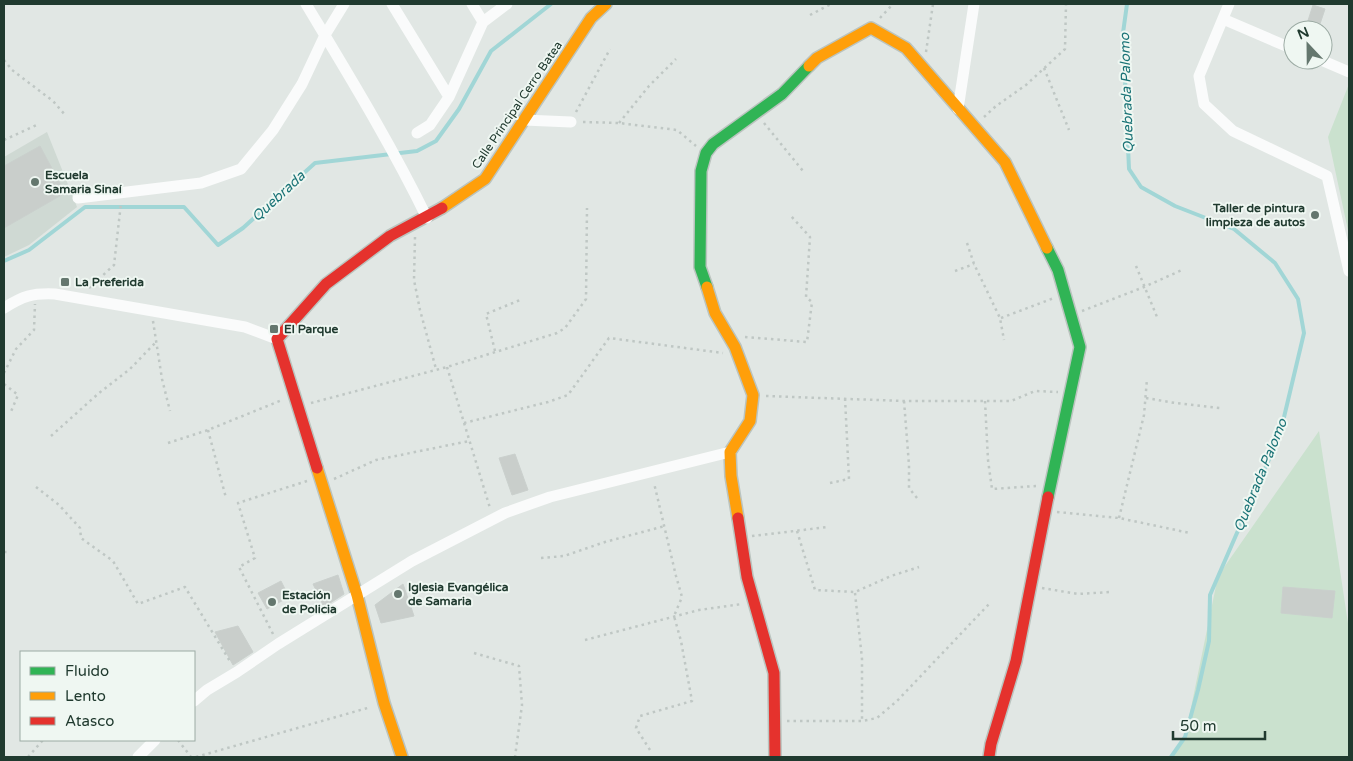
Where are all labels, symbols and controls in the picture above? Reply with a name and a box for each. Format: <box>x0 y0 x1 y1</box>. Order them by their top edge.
north arrow <box>1283 20 1333 70</box>
text: N <box>1295 23 1312 43</box>
water label: Quebrada Palomo <box>1116 31 1137 153</box>
street label: Calle Principal Cerro Batea <box>469 39 565 171</box>
water label: Quebrada <box>248 167 309 225</box>
place label: Escuela Samaria Sinaí <box>45 168 122 196</box>
marker: Escuela Samaria Sinaí <box>29 176 41 188</box>
place label: Taller de pintura limpieza de autos <box>1206 201 1305 230</box>
marker: Taller de pintura limpieza de autos <box>1309 209 1321 221</box>
place label: La Preferida <box>75 275 144 289</box>
marker: La Preferida <box>59 276 71 288</box>
place label: El Parque <box>284 322 339 337</box>
marker: El Parque <box>268 323 280 335</box>
water label: Quebrada Palomo <box>1230 415 1291 534</box>
place label: Iglesia Evangélica de Samaria <box>408 580 509 608</box>
place label: Estación de Policia <box>282 588 337 616</box>
marker: Iglesia Evangélica de Samaria <box>392 588 404 600</box>
marker: Estación de Policia <box>266 596 278 608</box>
legend <box>20 651 195 741</box>
text: Fluido <box>65 662 109 680</box>
text: Lento <box>65 687 106 705</box>
scale bar <box>1173 708 1266 740</box>
text: Atasco <box>65 712 114 730</box>
text: 50 m <box>1180 717 1217 735</box>

